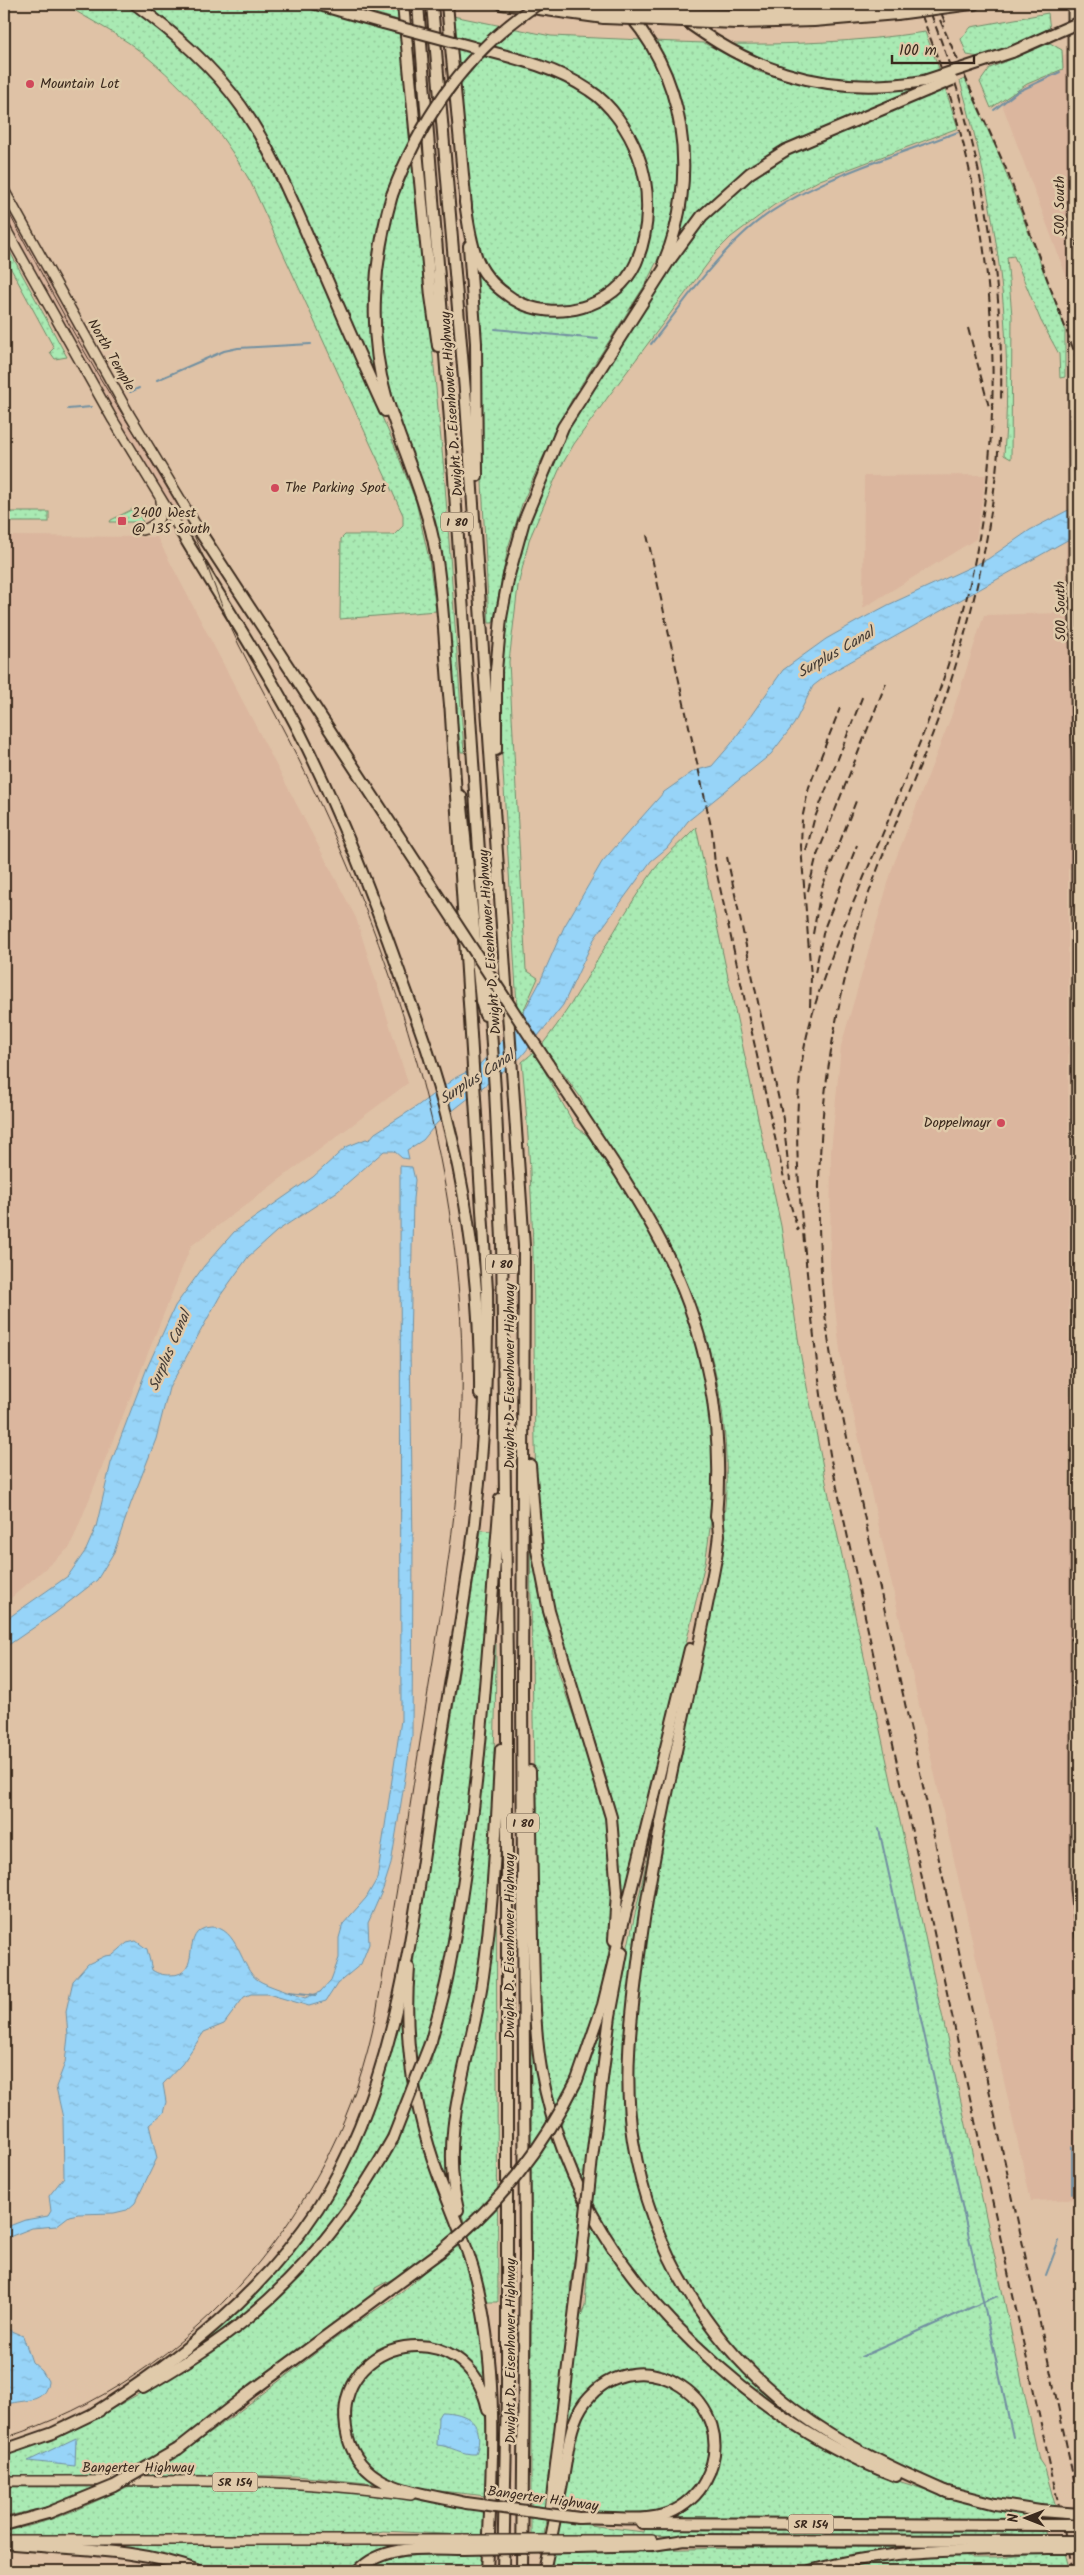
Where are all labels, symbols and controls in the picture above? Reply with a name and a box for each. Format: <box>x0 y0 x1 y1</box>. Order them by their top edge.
scale bar <box>892 32 974 64</box>
text: 100 m <box>899 39 937 63</box>
place label: Mountain Lot <box>40 73 120 95</box>
marker: Mountain Lot <box>24 78 36 90</box>
street label: 500 South <box>1049 176 1071 236</box>
street label: Dwight D. Eisenhower Highway <box>435 310 469 497</box>
street label: North Temple <box>81 315 141 396</box>
place label: The Parking Spot <box>285 477 387 499</box>
marker: The Parking Spot <box>269 482 281 494</box>
place label: 2400 West @ 135 South <box>132 502 210 540</box>
road number: I 80 <box>441 512 473 532</box>
marker: 2400 West @ 135 South <box>116 515 128 527</box>
street label: 500 South <box>1049 581 1073 641</box>
water label: Surplus Canal <box>793 620 882 685</box>
street label: Dwight D. Eisenhower Highway <box>473 848 507 1035</box>
water label: Surplus Canal <box>435 1043 522 1111</box>
place label: Doppelmayr <box>924 1112 992 1134</box>
marker: Doppelmayr <box>995 1117 1007 1129</box>
road number: I 80 <box>486 1254 518 1274</box>
street label: Dwight D. Eisenhower Highway <box>499 1283 521 1469</box>
water label: Surplus Canal <box>142 1304 199 1395</box>
road number: I 80 <box>507 1814 539 1832</box>
street label: Dwight D. Eisenhower Highway <box>499 1853 521 2039</box>
street label: Dwight D. Eisenhower Highway <box>500 2258 522 2444</box>
street label: Bangerter Highway <box>82 2457 194 2479</box>
road number: SR 154 <box>212 2472 258 2492</box>
street label: Bangerter Highway <box>486 2480 600 2518</box>
north arrow <box>1002 2492 1052 2542</box>
text: N <box>1003 2513 1025 2522</box>
road number: SR 154 <box>788 2514 834 2534</box>

